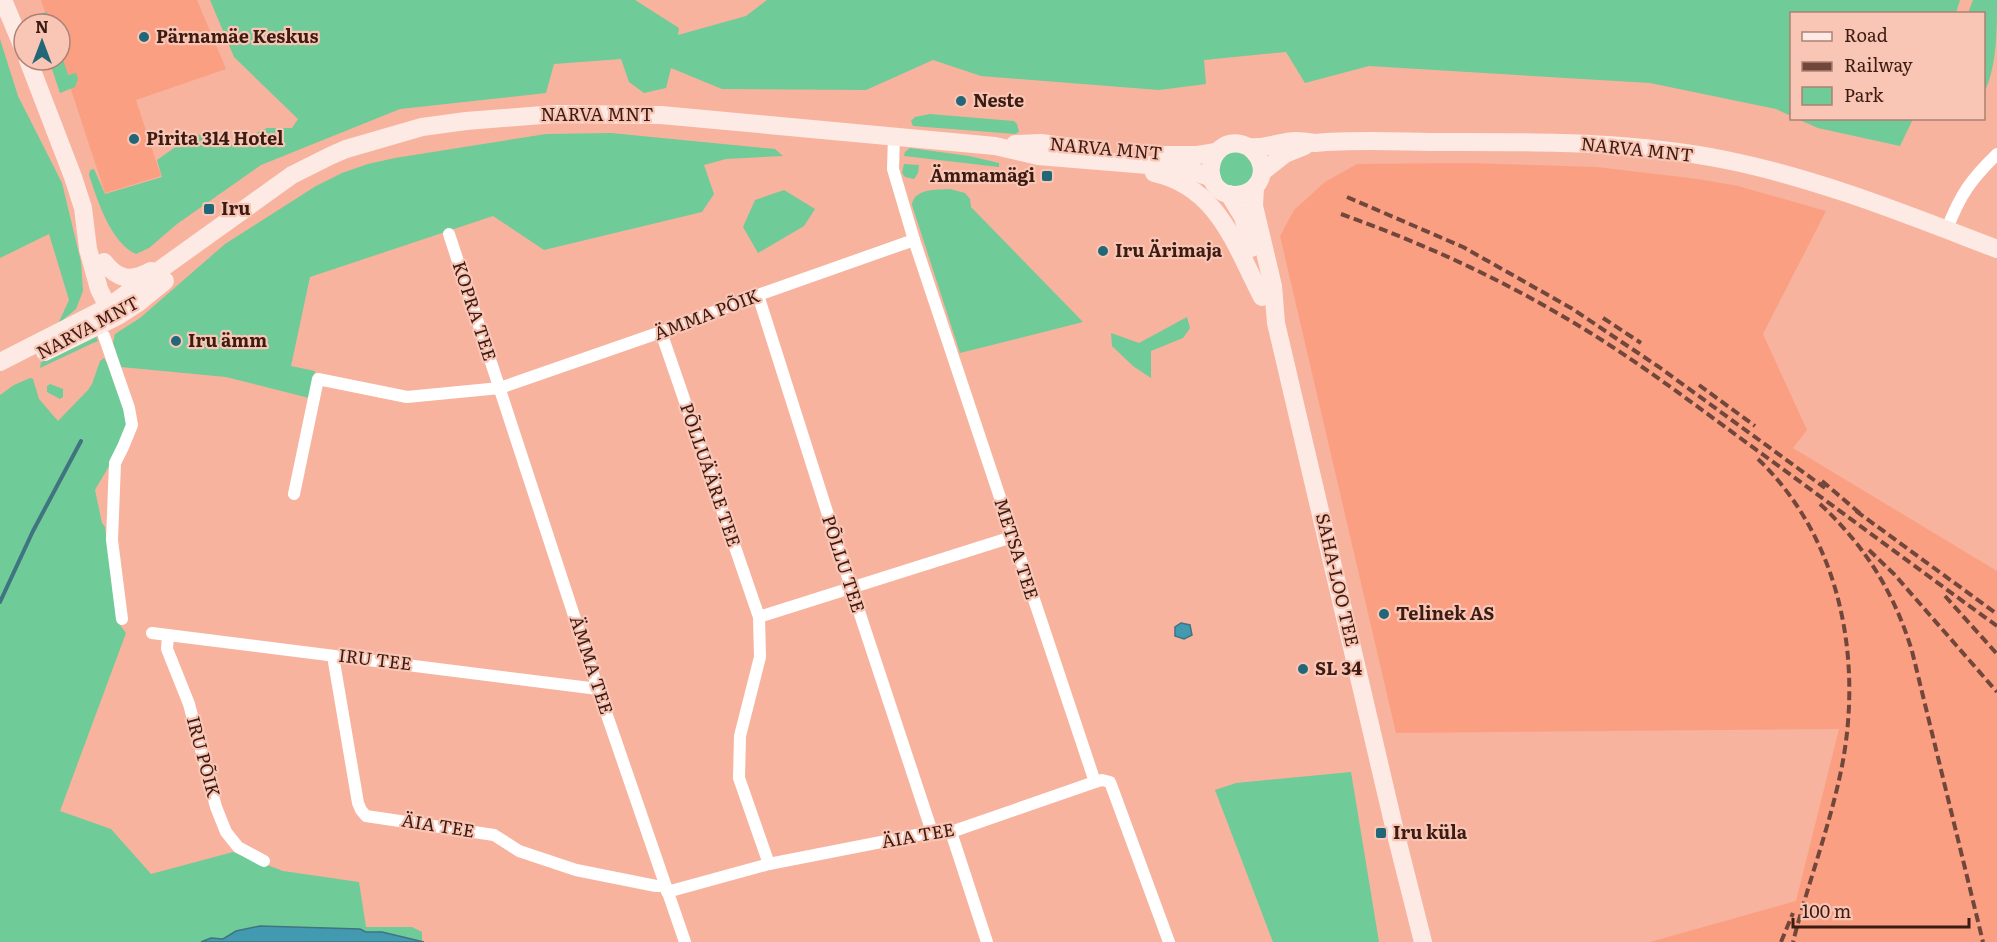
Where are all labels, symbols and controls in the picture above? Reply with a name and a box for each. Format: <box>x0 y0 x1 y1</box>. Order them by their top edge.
north arrow <box>12 12 72 72</box>
legend <box>1790 12 1985 120</box>
text: N <box>35 14 49 38</box>
text: Road <box>1844 21 1888 48</box>
place label: Pärnamäe Keskus <box>156 22 318 49</box>
marker: Pärnamäe Keskus <box>137 30 151 44</box>
text: Railway <box>1844 51 1913 78</box>
text: Park <box>1844 81 1885 108</box>
place label: Neste <box>973 86 1024 113</box>
marker: Neste <box>954 94 968 108</box>
street label: NARVA MNT <box>540 100 654 127</box>
place label: Pirita 314 Hotel <box>146 124 284 151</box>
street label: NARVA MNT <box>1049 129 1164 166</box>
street label: NARVA MNT <box>1580 129 1695 168</box>
marker: Pirita 314 Hotel <box>127 132 141 146</box>
place label: Ämmamägi <box>930 161 1035 188</box>
marker: Ämmamägi <box>1040 169 1054 183</box>
place label: Iru <box>221 194 250 221</box>
marker: Iru <box>202 202 216 216</box>
place label: Iru Ärimaja <box>1115 236 1223 263</box>
marker: Iru Ärimaja <box>1096 244 1110 258</box>
street label: KOPRA TEE <box>447 257 504 364</box>
street label: ÄMMA PÕIK <box>650 281 764 346</box>
street label: NARVA MNT <box>31 288 144 365</box>
place label: Iru ämm <box>188 326 267 353</box>
marker: Iru ämm <box>169 334 183 348</box>
street label: PÕLLUÄÄRE TEE <box>674 399 749 550</box>
street label: METSA TEE <box>988 494 1047 603</box>
street label: SAHA-LOO TEE <box>1310 510 1367 649</box>
street label: PÕLLU TEE <box>816 511 873 616</box>
place label: Telinek AS <box>1396 599 1494 626</box>
marker: Telinek AS <box>1377 607 1391 621</box>
street label: ÄMMA TEE <box>564 612 621 717</box>
street label: IRU TEE <box>337 641 413 676</box>
place label: SL 34 <box>1315 654 1362 681</box>
marker: SL 34 <box>1296 662 1310 676</box>
street label: IRU PÕIK <box>181 713 228 801</box>
street label: ÄIA TEE <box>400 805 477 844</box>
street label: ÄIA TEE <box>879 815 956 854</box>
place label: Iru küla <box>1393 818 1468 845</box>
marker: Iru küla <box>1374 826 1388 840</box>
scale bar <box>1793 891 1968 929</box>
text: 100 m <box>1802 897 1851 924</box>

